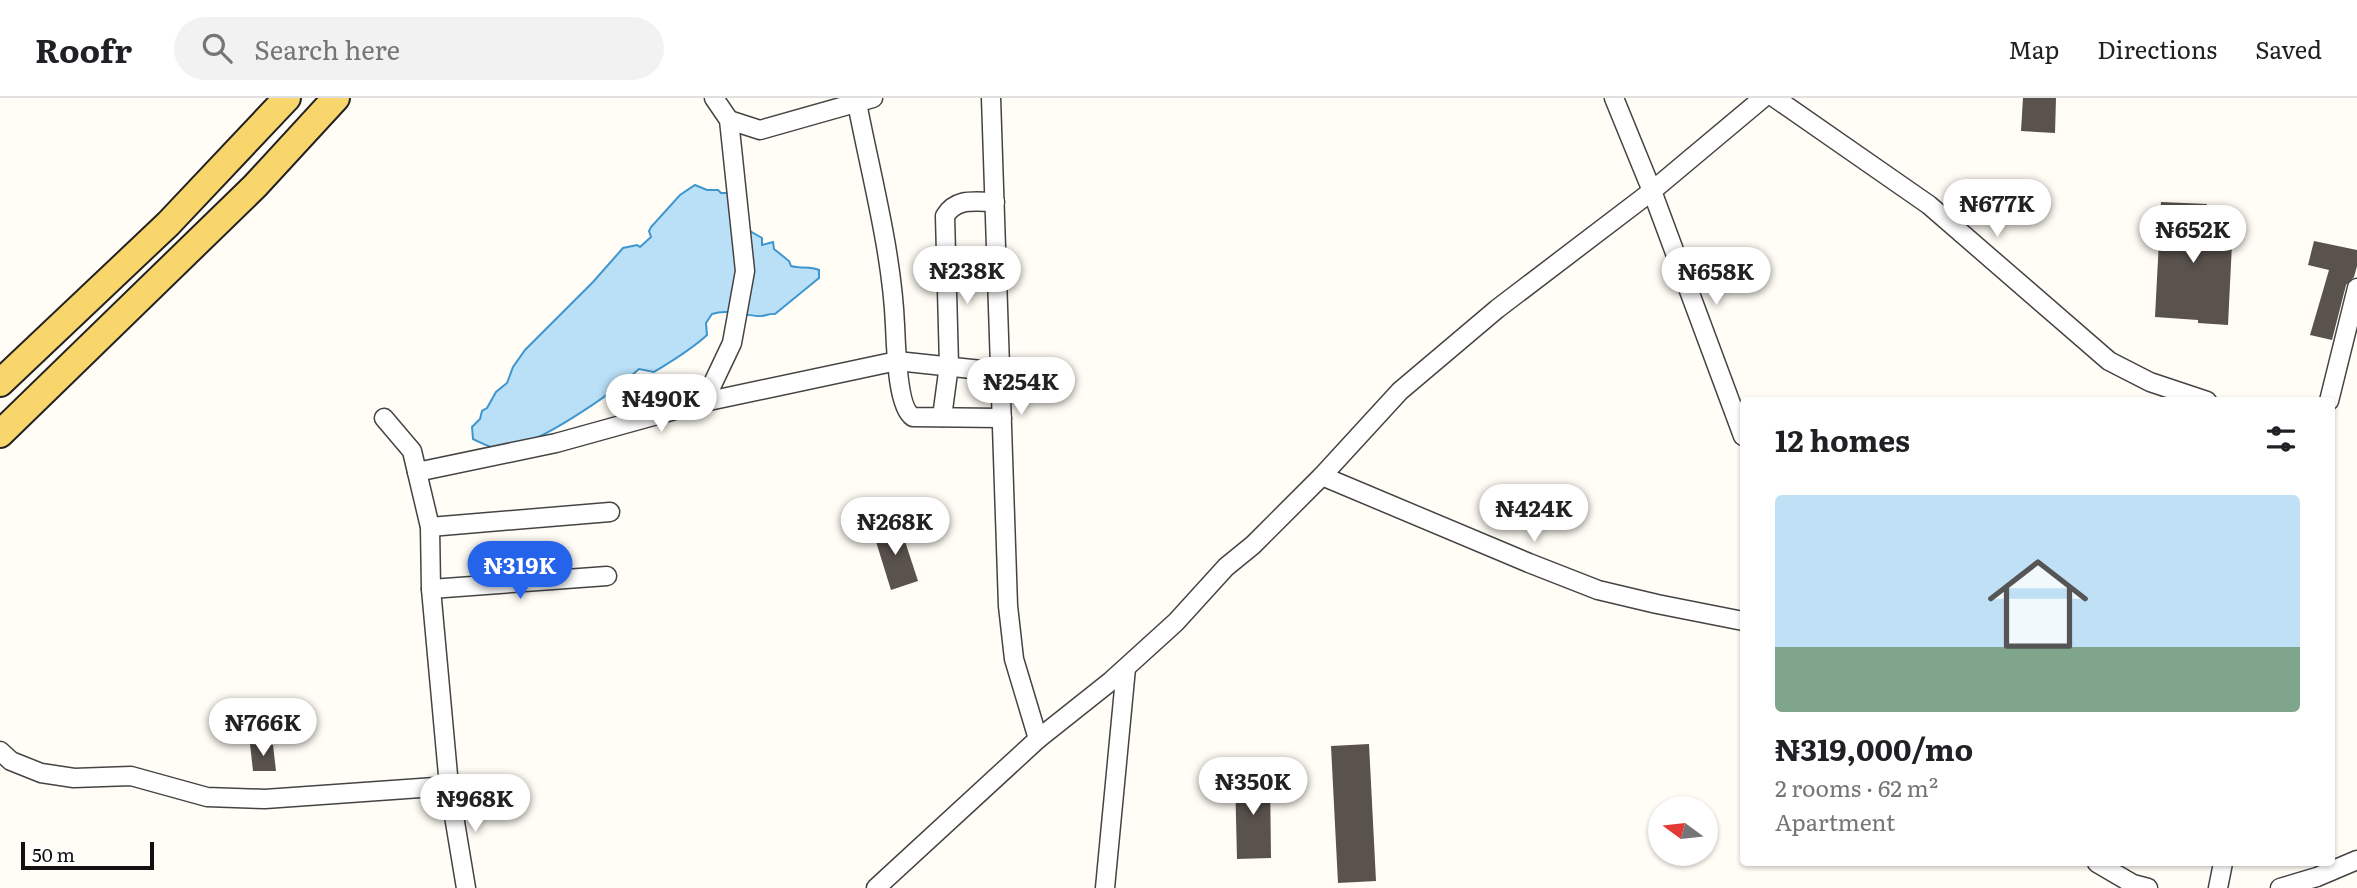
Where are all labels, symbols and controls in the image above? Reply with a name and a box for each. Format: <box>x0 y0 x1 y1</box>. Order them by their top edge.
search box <box>174 17 664 80</box>
text: Roofr <box>35 24 132 73</box>
icon: search <box>198 29 236 67</box>
text: Search here <box>254 29 400 68</box>
text: Map <box>2008 31 2059 66</box>
text: Directions <box>2097 31 2217 66</box>
text: Saved <box>2255 31 2322 66</box>
pin: ₦677K <box>1948 180 2046 239</box>
text: ₦677K <box>1959 185 2035 219</box>
pin: ₦652K <box>2144 206 2242 265</box>
text: ₦652K <box>2155 211 2231 245</box>
pin: ₦238K <box>918 246 1016 306</box>
pin: ₦658K <box>1667 248 1765 307</box>
text: ₦238K <box>929 252 1005 286</box>
text: ₦658K <box>1678 253 1754 287</box>
pin: ₦254K <box>972 358 1070 417</box>
text: ₦254K <box>983 363 1059 397</box>
pin: ₦490K <box>612 374 710 434</box>
text: ₦490K <box>622 380 700 414</box>
text: 12 homes <box>1775 417 1910 461</box>
icon: filters <box>2262 420 2300 458</box>
pin: ₦424K <box>1485 484 1583 544</box>
text: ₦424K <box>1495 490 1573 524</box>
pin: ₦268K <box>846 498 944 557</box>
text: ₦268K <box>857 503 933 537</box>
icon: home <box>1975 541 2101 667</box>
pin: ₦319K <box>471 542 569 601</box>
text: ₦319K <box>484 547 556 581</box>
pin: ₦766K <box>214 698 312 758</box>
text: ₦766K <box>225 704 301 738</box>
text: ₦319,000/mo <box>1775 726 1973 770</box>
pin: ₦350K <box>1204 758 1302 817</box>
text: ₦350K <box>1215 763 1291 797</box>
text: 2 rooms · 62 m² <box>1775 770 1938 804</box>
pin: ₦968K <box>426 774 524 834</box>
text: ₦968K <box>436 780 514 814</box>
north arrow <box>1648 796 1718 866</box>
map controls <box>1648 796 1718 866</box>
text: Apartment <box>1775 804 1895 838</box>
scale bar <box>21 839 154 871</box>
text: 50 m <box>32 840 75 868</box>

